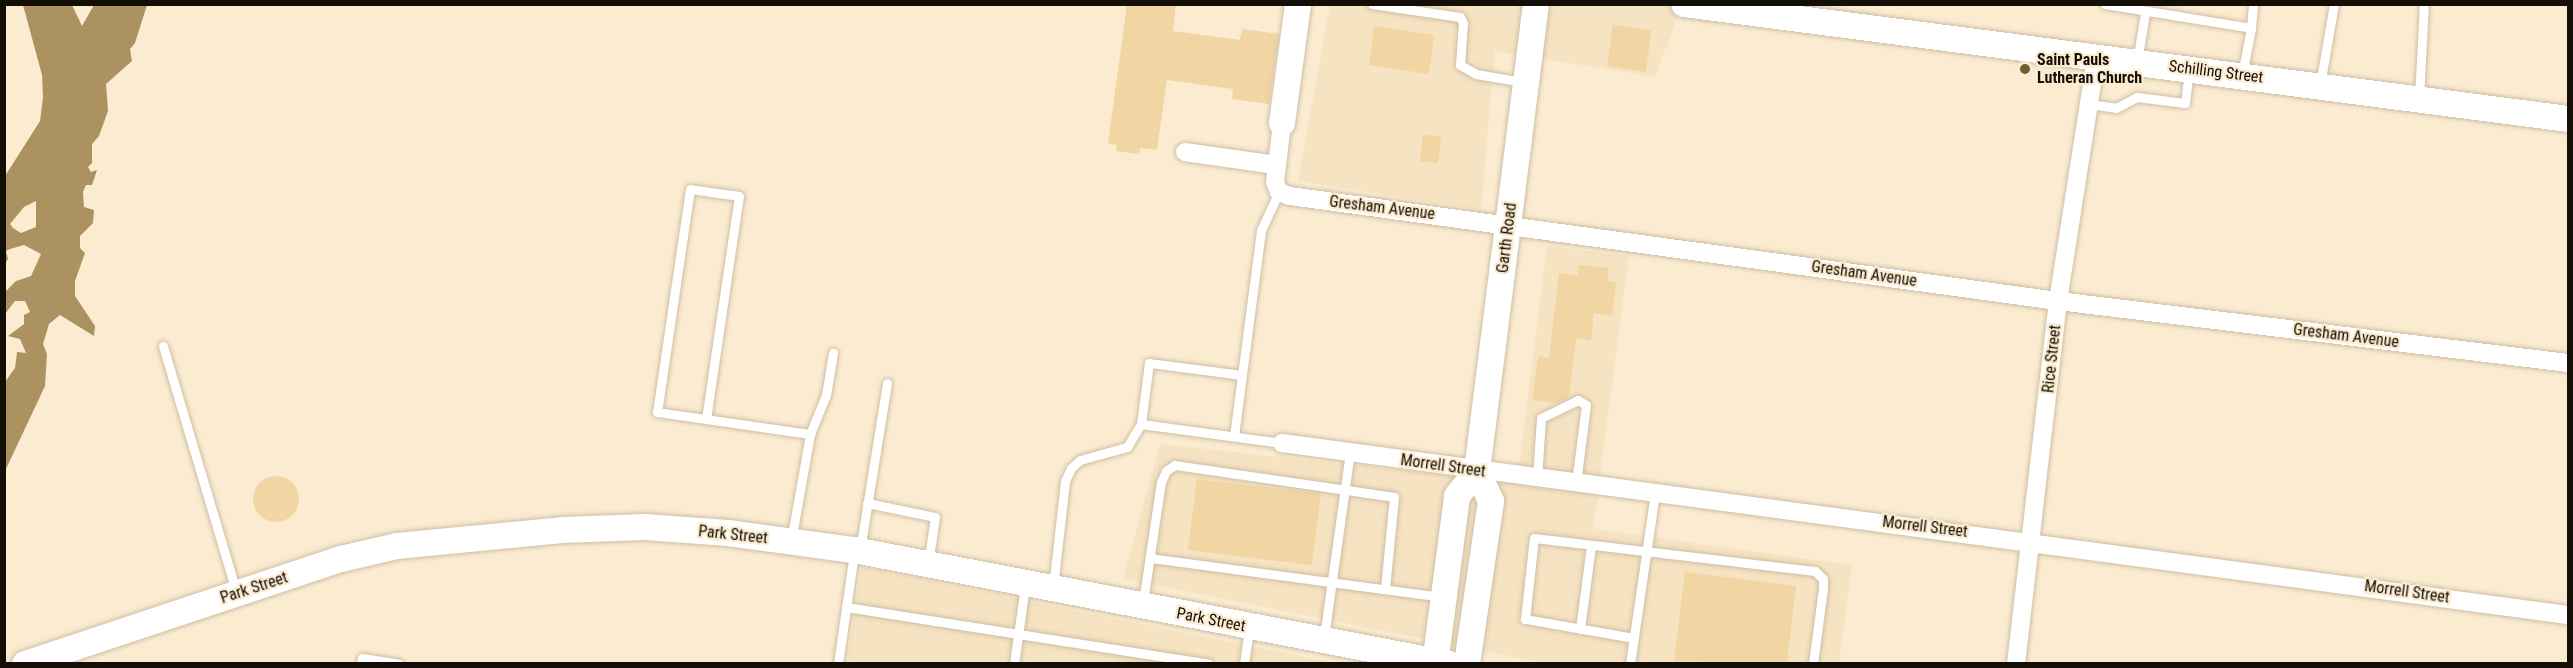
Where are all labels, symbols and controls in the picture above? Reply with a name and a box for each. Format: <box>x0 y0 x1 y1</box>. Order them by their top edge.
place label: Saint Pauls Lutheran Church <box>2037 50 2142 88</box>
street label: Schilling Street <box>2168 57 2264 87</box>
marker: Saint Pauls Lutheran Church <box>2018 62 2032 76</box>
street label: Gresham Avenue <box>1328 192 1436 224</box>
street label: Garth Road <box>1493 202 1521 274</box>
street label: Gresham Avenue <box>1810 257 1918 291</box>
street label: Gresham Avenue <box>2292 320 2400 352</box>
street label: Rice Street <box>2039 324 2065 394</box>
street label: Morrell Street <box>1399 451 1487 481</box>
street label: Morrell Street <box>1881 512 1969 542</box>
street label: Park Street <box>697 522 769 548</box>
street label: Park Street <box>218 568 290 608</box>
street label: Morrell Street <box>2363 577 2451 607</box>
street label: Park Street <box>1175 604 1247 636</box>

